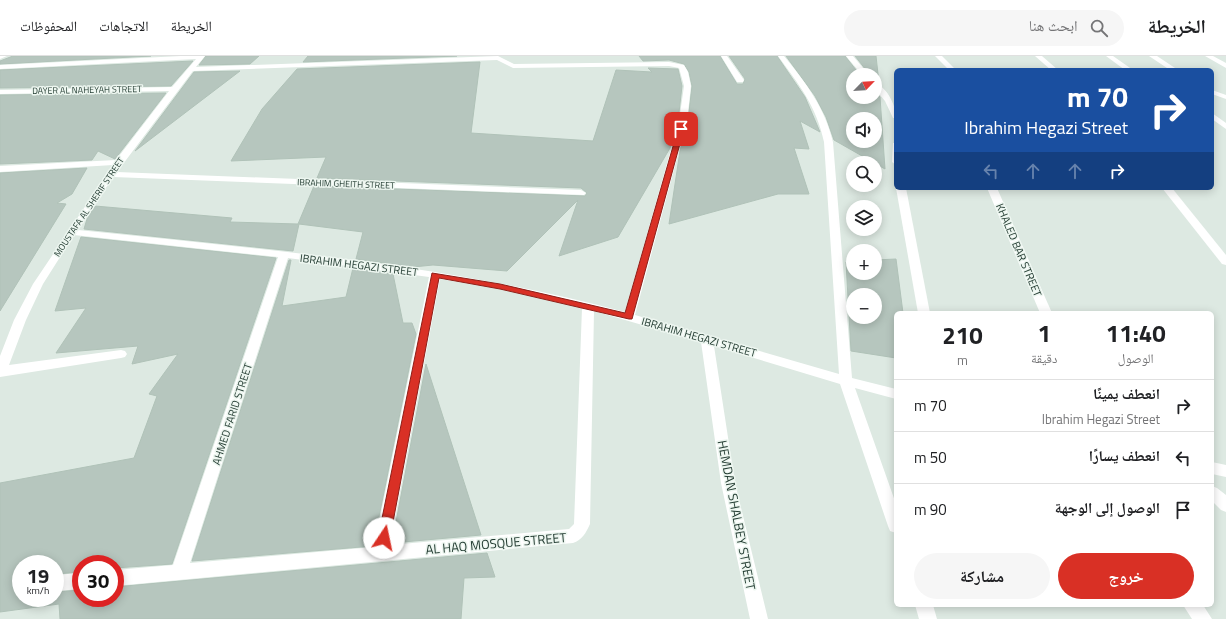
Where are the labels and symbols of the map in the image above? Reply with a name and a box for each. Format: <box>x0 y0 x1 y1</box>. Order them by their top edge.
north arrow <box>846 68 882 104</box>
street label: DAYER AL NAHEYAH STREET <box>32 82 142 97</box>
pin <box>664 112 698 146</box>
street label: MOUSTAFA AL SHERIF STREET <box>50 154 127 259</box>
street label: IBRAHIM GHEITH STREET <box>297 175 395 192</box>
street label: KHALED BAR STREET <box>992 201 1046 299</box>
street label: IBRAHIM HEGAZI STREET <box>299 250 419 280</box>
street label: IBRAHIM HEGAZI STREET <box>640 313 758 361</box>
street label: AHMED FARID STREET <box>208 361 256 467</box>
street label: HEMDAN SHALBEY STREET <box>713 438 761 592</box>
position arrow <box>363 517 405 559</box>
street label: AL HAQ MOSQUE STREET <box>425 527 567 559</box>
speed limit sign: 30 <box>72 555 124 607</box>

